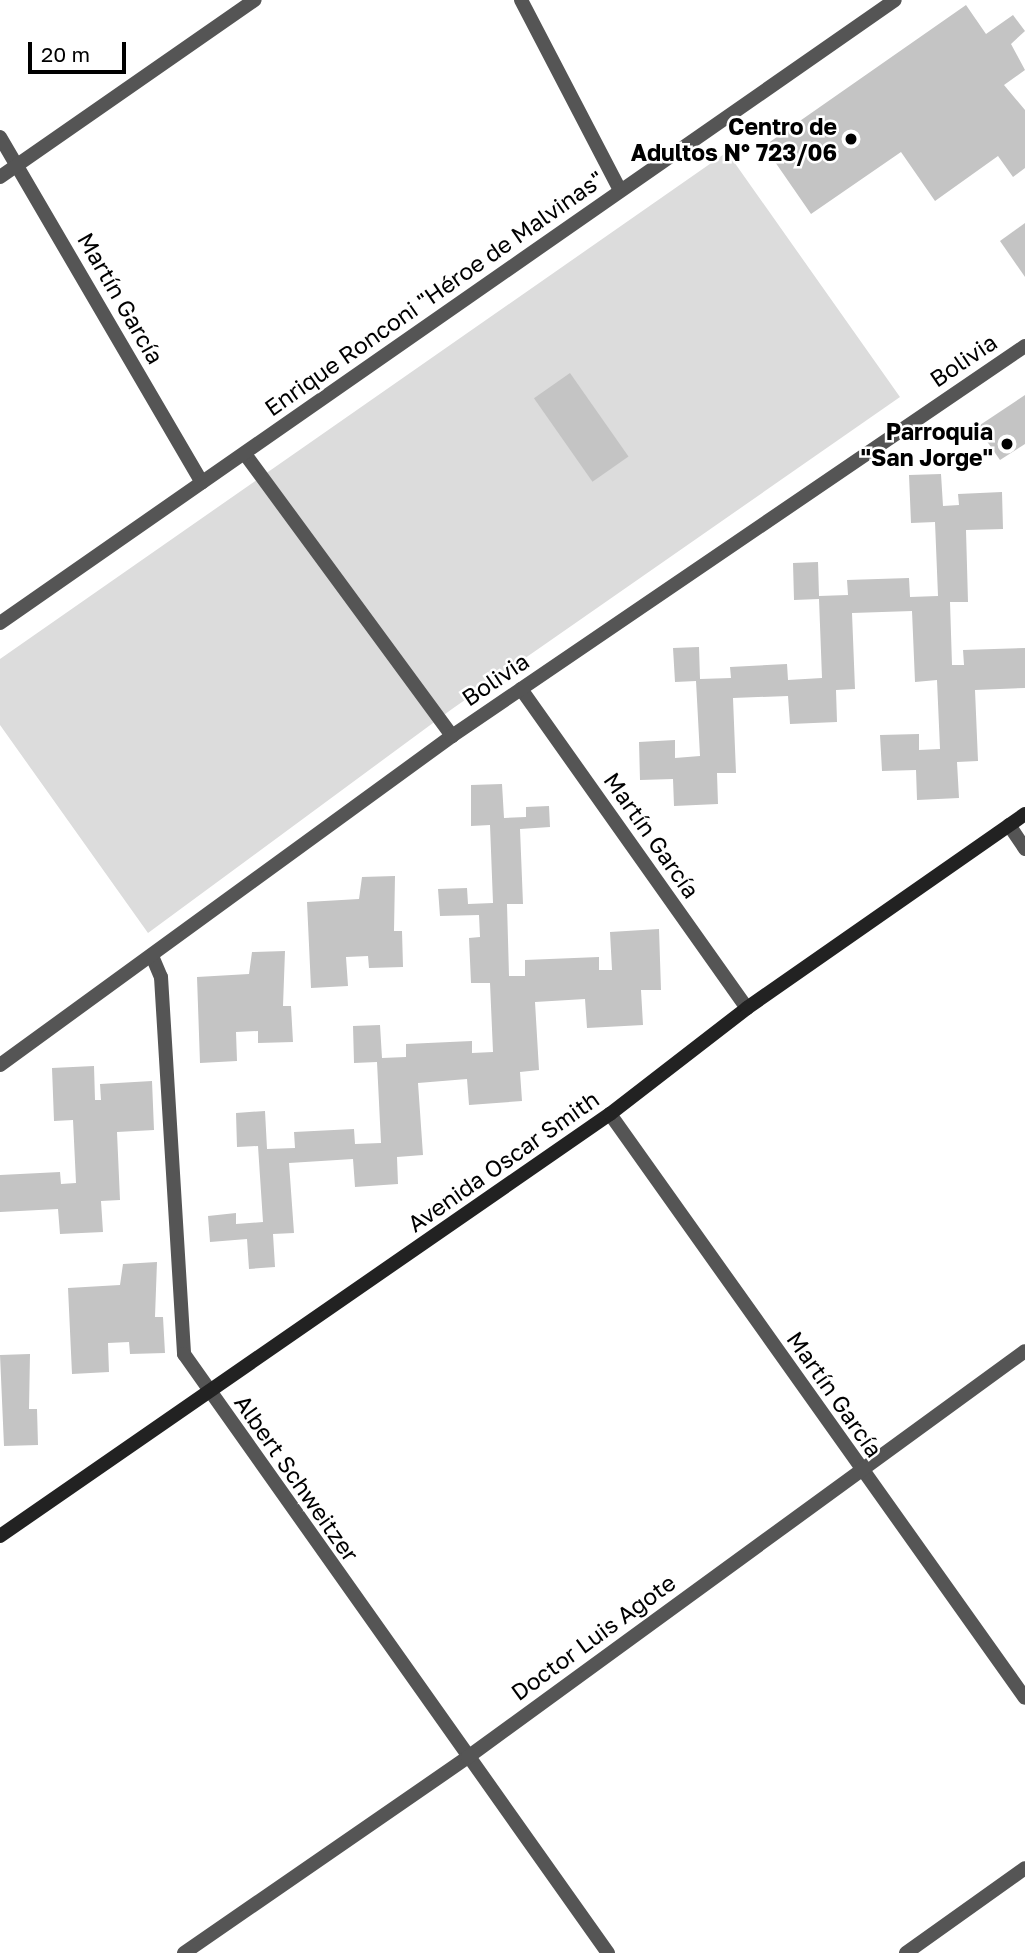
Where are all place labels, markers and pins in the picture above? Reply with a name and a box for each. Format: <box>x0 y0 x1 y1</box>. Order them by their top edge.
place label: Centro de Adultos N° 723/06 <box>631 112 837 166</box>
marker: Centro de Adultos N° 723/06 <box>843 131 859 147</box>
place label: Parroquia "San Jorge" <box>860 417 993 471</box>
marker: Parroquia "San Jorge" <box>999 436 1015 452</box>

